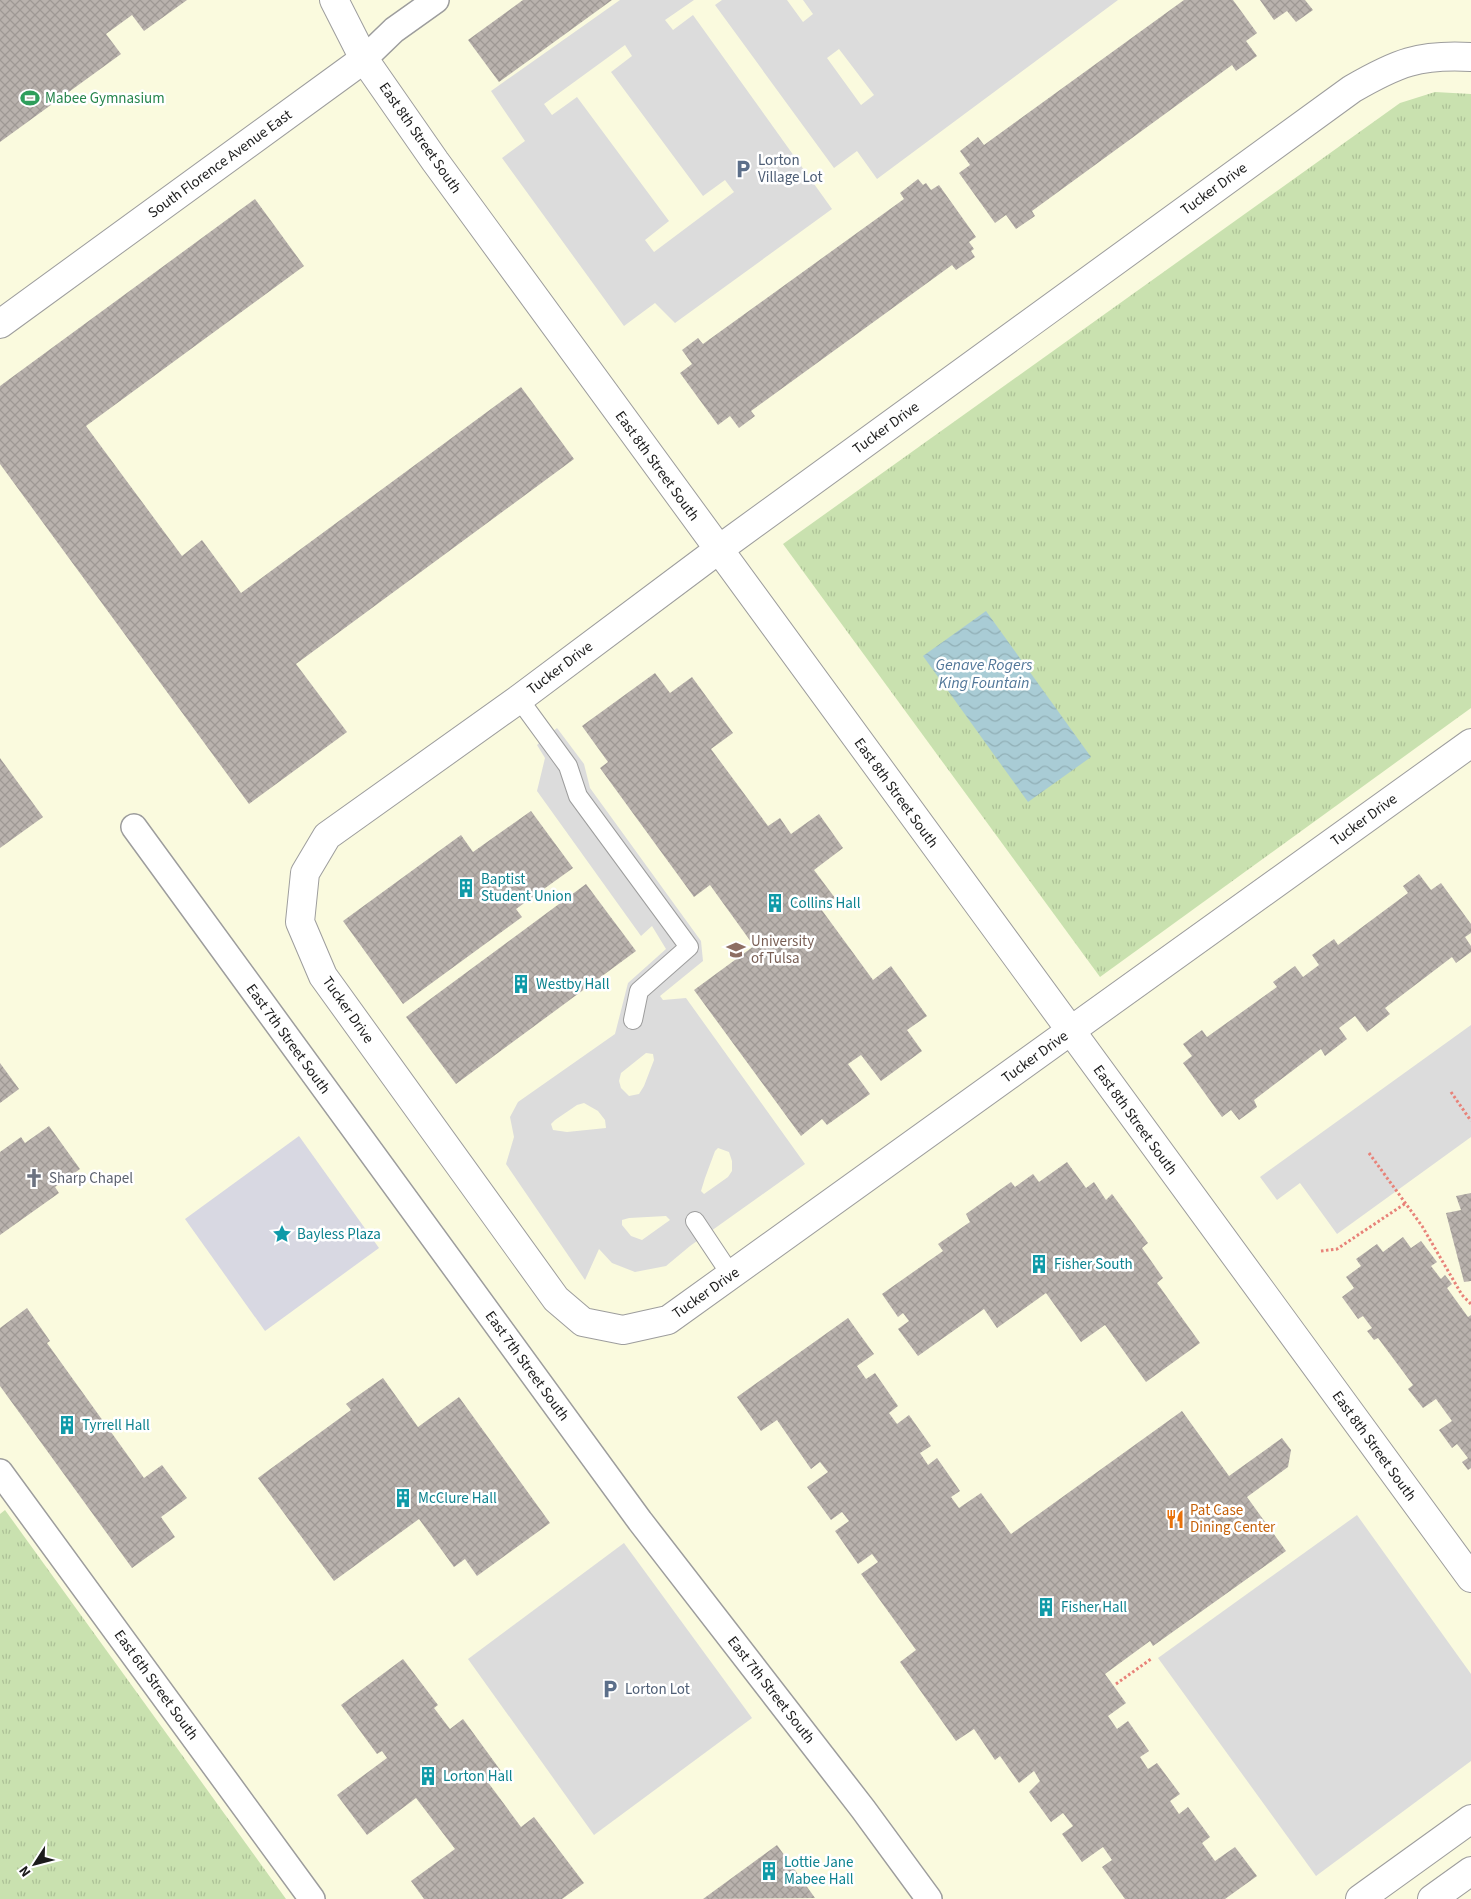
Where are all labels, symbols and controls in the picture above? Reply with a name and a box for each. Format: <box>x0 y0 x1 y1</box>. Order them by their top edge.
street label: East 8th Street South <box>374 78 466 198</box>
sports icon: Mabee Gymnasium <box>19 87 41 109</box>
place label: Mabee Gymnasium <box>45 88 165 109</box>
street label: South Florence Avenue East <box>144 105 296 223</box>
place label: Lorton Village Lot <box>758 150 822 188</box>
parking icon: Lorton Village Lot <box>732 158 754 180</box>
street label: Tucker Drive <box>1176 158 1252 220</box>
street label: Tucker Drive <box>848 397 924 459</box>
street label: East 8th Street South <box>610 407 704 525</box>
street label: Tucker Drive <box>523 636 597 700</box>
water label: Genave Rogers King Fountain <box>936 654 1033 694</box>
street label: East 8th Street South <box>849 734 943 852</box>
street label: Tucker Drive <box>1326 789 1402 851</box>
place label: Baptist Student Union <box>481 869 572 907</box>
building icon: Baptist Student Union <box>455 877 477 899</box>
building icon: Collins Hall <box>764 892 786 914</box>
place label: Collins Hall <box>790 893 861 914</box>
place label: University of Tulsa <box>751 931 814 969</box>
school or university icon: University of Tulsa <box>725 939 747 961</box>
street label: Tucker Drive <box>317 972 379 1048</box>
building icon: Westby Hall <box>510 973 532 995</box>
place label: Westby Hall <box>536 974 610 995</box>
street label: East 7th Street South <box>241 980 335 1098</box>
street label: Tucker Drive <box>997 1026 1073 1088</box>
street label: East 8th Street South <box>1088 1061 1182 1179</box>
church icon: Sharp Chapel <box>23 1167 45 1189</box>
place label: Sharp Chapel <box>49 1168 133 1189</box>
place icon: Bayless Plaza <box>271 1223 293 1245</box>
place label: Bayless Plaza <box>297 1224 381 1245</box>
building icon: Fisher South <box>1028 1253 1050 1275</box>
place label: Fisher South <box>1054 1254 1133 1275</box>
street label: Tucker Drive <box>668 1262 744 1324</box>
street label: East 7th Street South <box>480 1307 574 1425</box>
street label: East 8th Street South <box>1327 1387 1421 1505</box>
building icon: Tyrrell Hall <box>56 1414 78 1436</box>
place label: Tyrrell Hall <box>82 1415 150 1436</box>
building icon: McClure Hall <box>392 1487 414 1509</box>
place label: McClure Hall <box>418 1488 497 1509</box>
place label: Pat Case Dining Center <box>1190 1500 1276 1538</box>
restaurant icon: Pat Case Dining Center <box>1164 1508 1186 1530</box>
building icon: Fisher Hall <box>1035 1596 1057 1618</box>
place label: Fisher Hall <box>1061 1597 1127 1618</box>
street label: East 6th Street South <box>109 1626 203 1744</box>
street label: East 7th Street South <box>722 1632 820 1748</box>
parking icon: Lorton Lot <box>599 1678 621 1700</box>
place label: Lorton Lot <box>625 1679 690 1700</box>
building icon: Lorton Hall <box>417 1765 439 1787</box>
place label: Lorton Hall <box>443 1766 513 1787</box>
north arrow <box>10 1839 60 1889</box>
place label: Lottie Jane Mabee Hall <box>784 1852 854 1890</box>
building icon: Lottie Jane Mabee Hall <box>758 1860 780 1882</box>
text: N <box>14 1861 36 1881</box>

